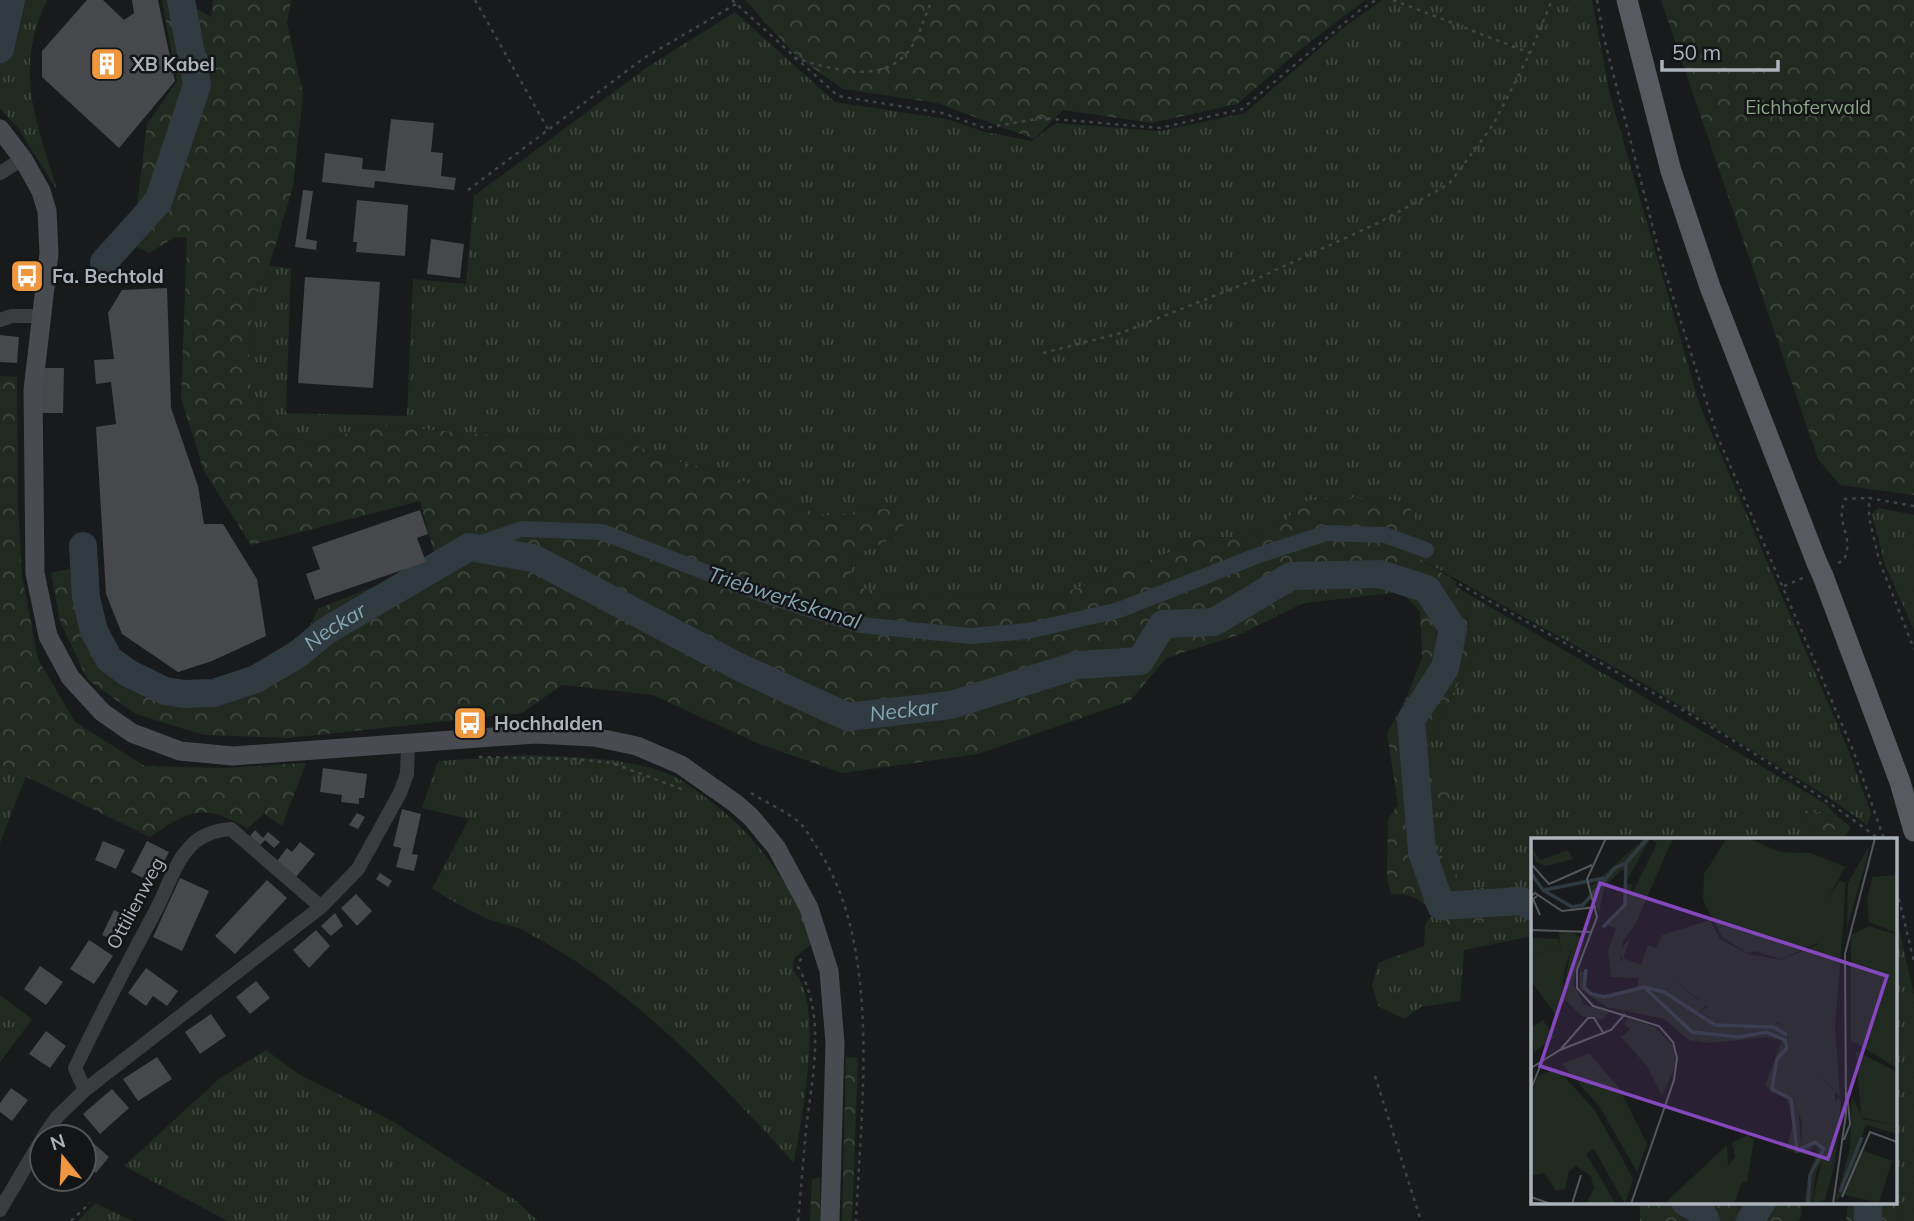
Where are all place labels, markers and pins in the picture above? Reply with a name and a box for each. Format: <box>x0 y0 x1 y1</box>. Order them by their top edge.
building icon: XB Kabel <box>88 45 126 83</box>
place label: XB Kabel <box>131 52 215 76</box>
bus stop icon: Fa. Bechtold <box>8 257 46 295</box>
place label: Fa. Bechtold <box>52 264 164 288</box>
bus stop icon: Hochhalden <box>451 704 489 742</box>
place label: Hochhalden <box>494 711 603 735</box>

